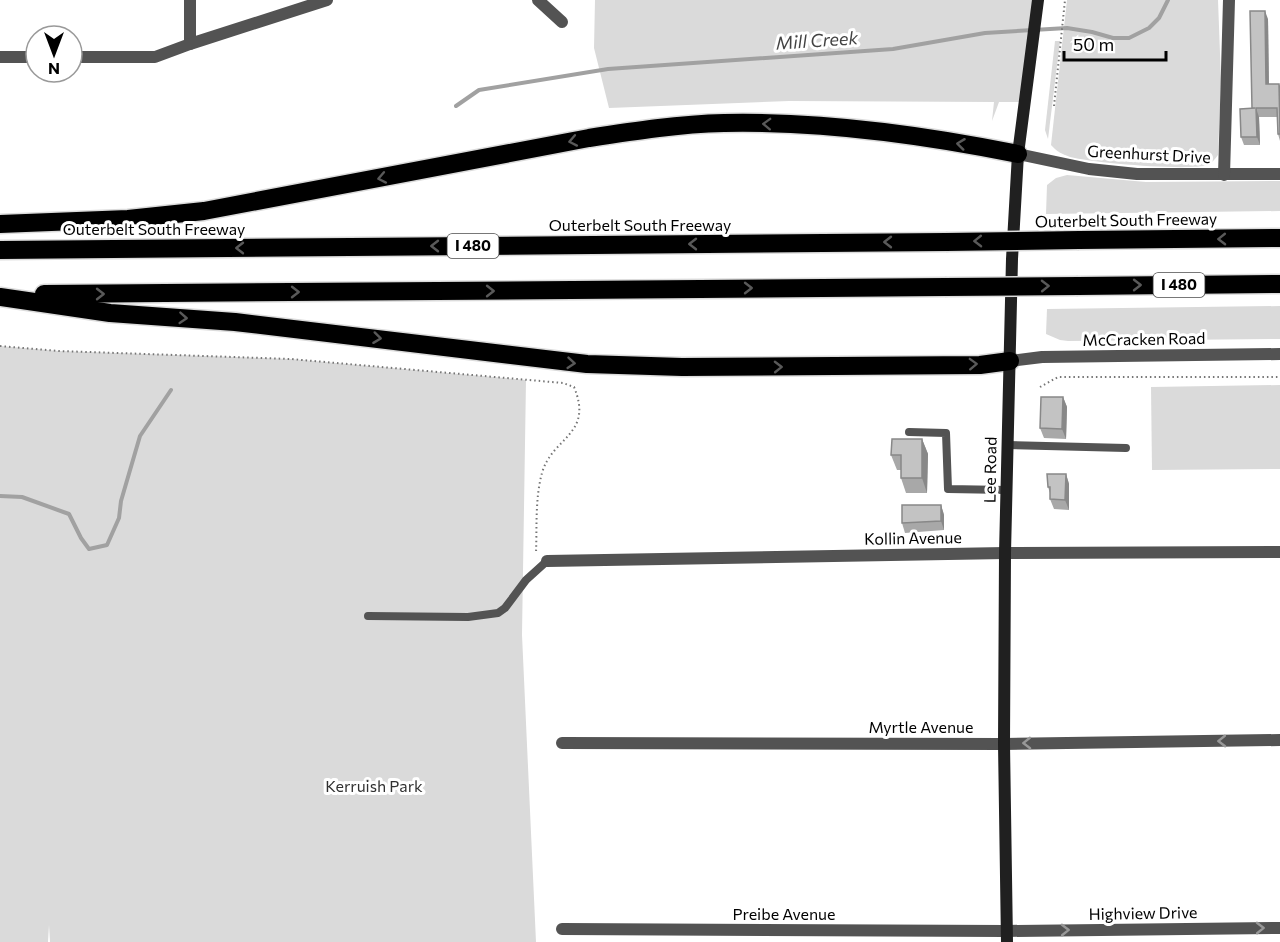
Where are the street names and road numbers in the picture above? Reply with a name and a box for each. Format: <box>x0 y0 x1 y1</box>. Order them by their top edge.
street label: Greenhurst Drive <box>1087 141 1211 166</box>
street label: Outerbelt South Freeway <box>1035 208 1217 231</box>
street label: Outerbelt South Freeway <box>549 215 731 234</box>
street label: Outerbelt South Freeway <box>63 219 245 238</box>
road number: I 480 <box>448 234 498 258</box>
road number: I 480 <box>1154 273 1204 297</box>
street label: McCracken Road <box>1082 328 1206 349</box>
street label: Lee Road <box>979 437 1000 503</box>
street label: Kollin Avenue <box>864 527 962 548</box>
street label: Myrtle Avenue <box>869 717 973 736</box>
street label: Highview Drive <box>1088 902 1198 923</box>
street label: Preibe Avenue <box>732 904 836 923</box>

